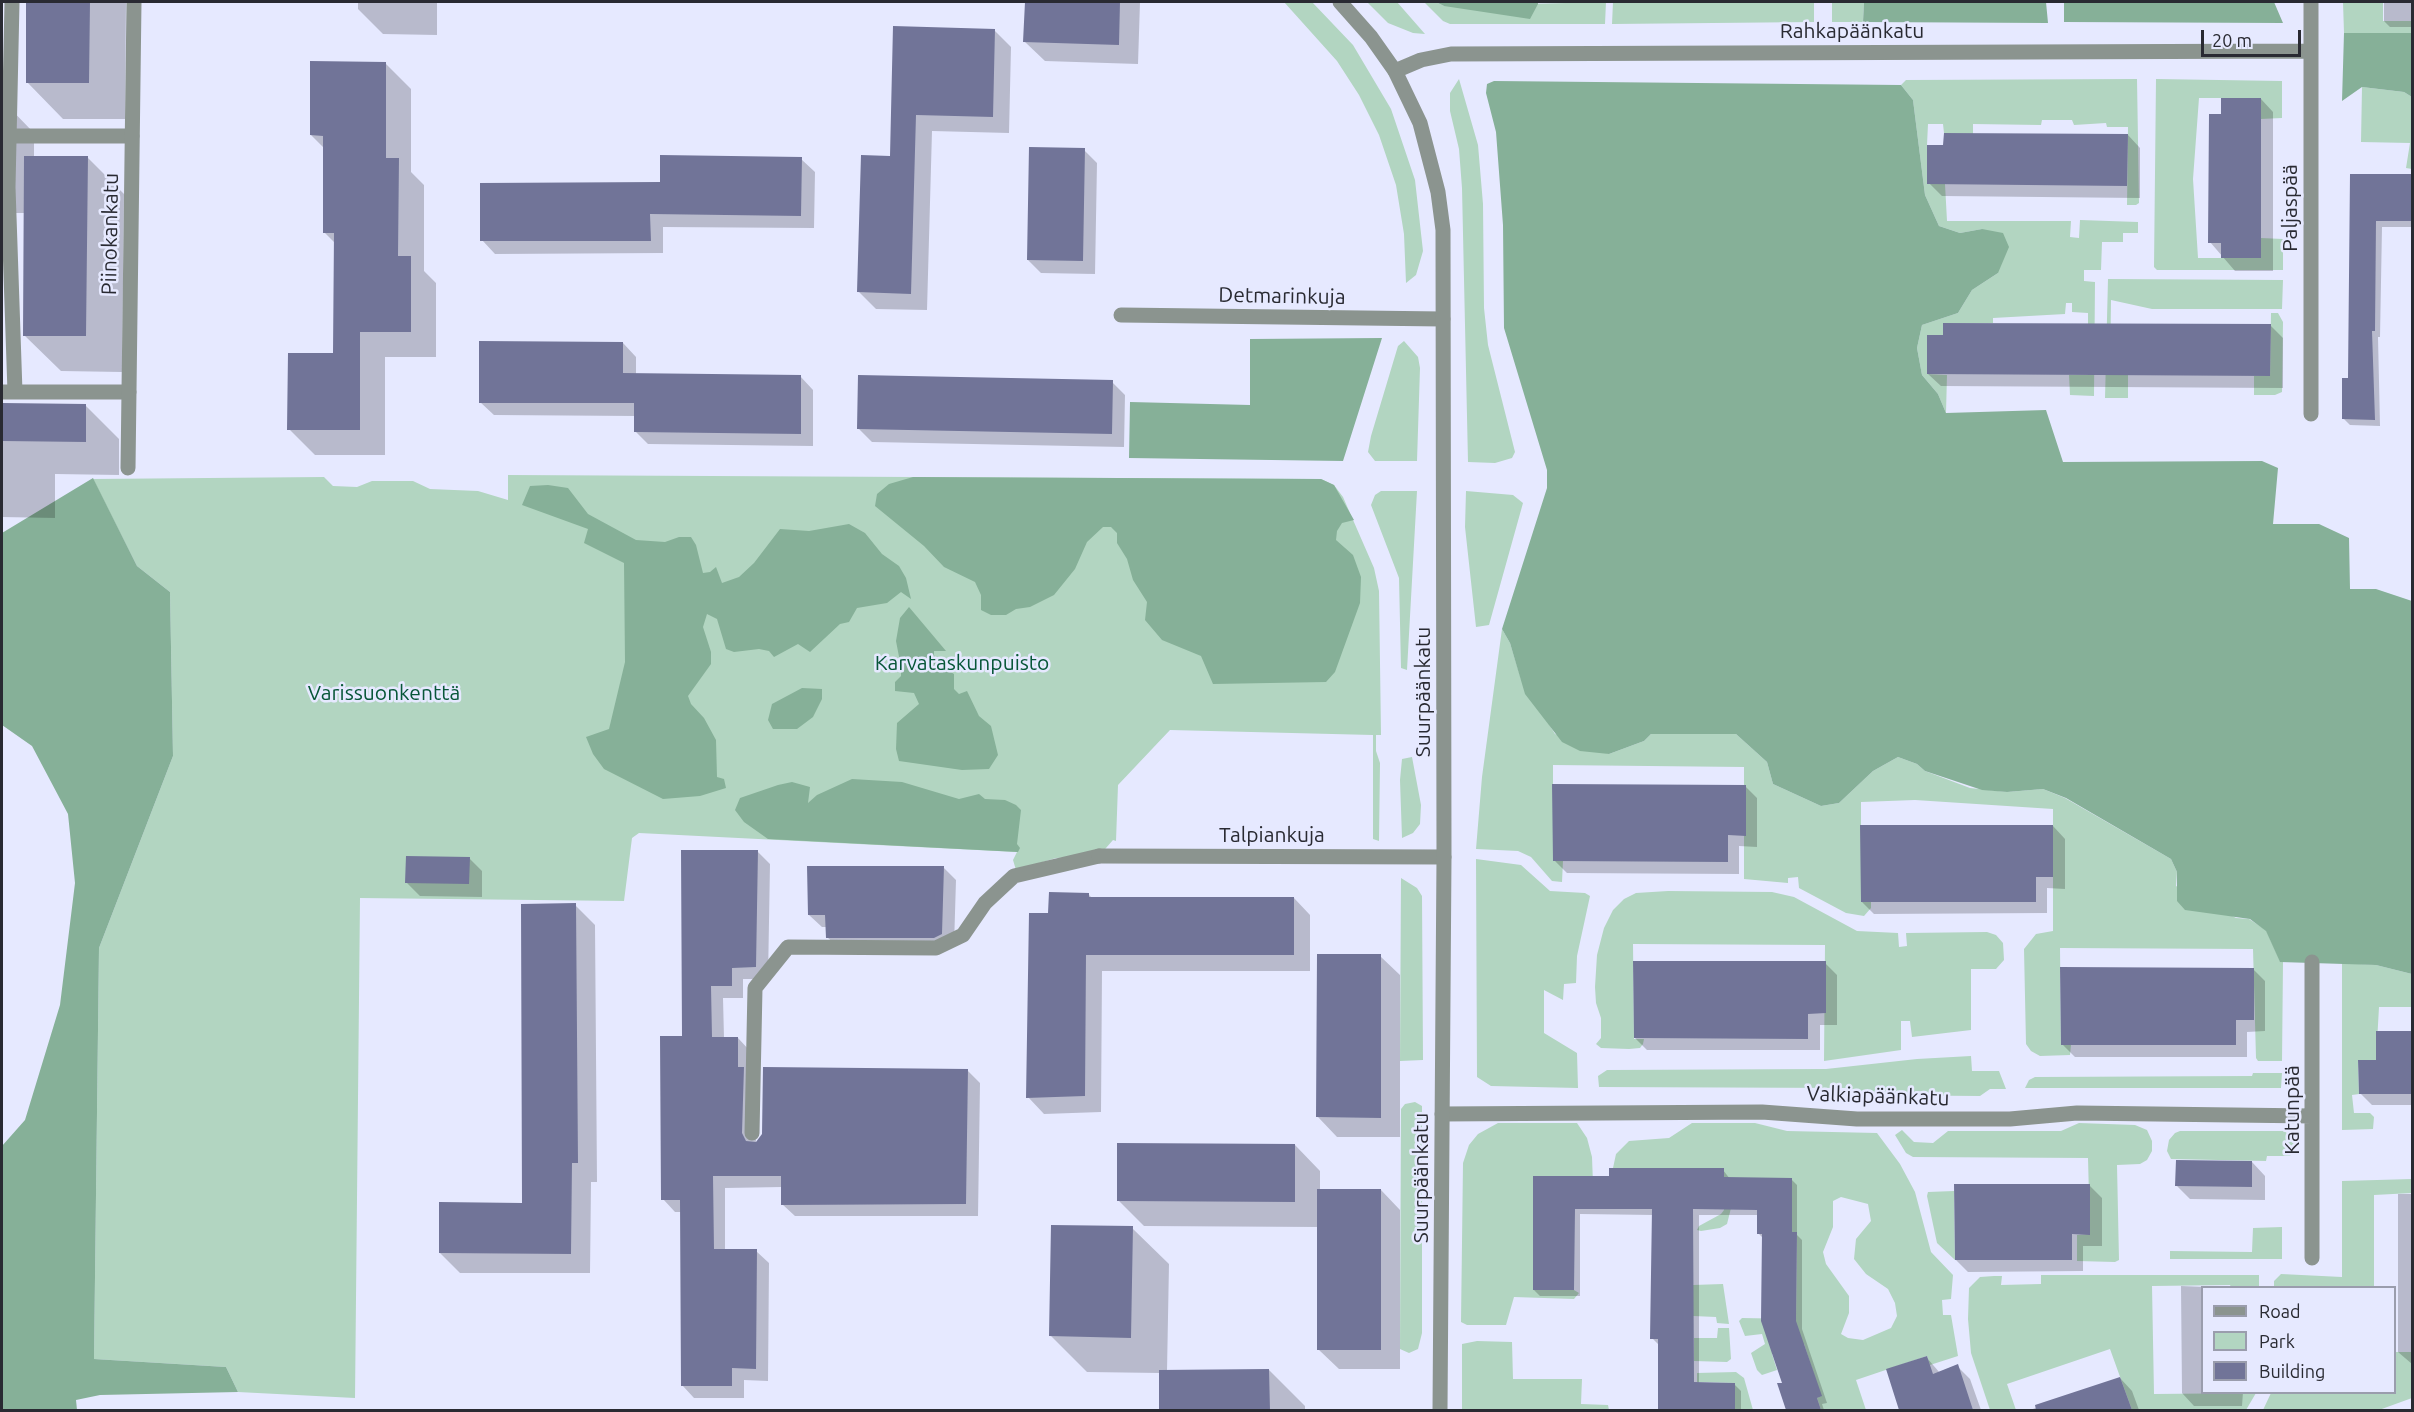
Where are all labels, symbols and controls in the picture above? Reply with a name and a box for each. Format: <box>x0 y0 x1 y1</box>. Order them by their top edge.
street label: Rahkapäänkatu <box>1780 18 1924 44</box>
scale bar <box>2204 18 2304 56</box>
text: 20 m <box>2212 30 2252 50</box>
street label: Paljaspää <box>2277 164 2303 252</box>
street label: Piinokankatu <box>96 173 124 295</box>
street label: Detmarinkuja <box>1218 282 1346 310</box>
street label: Suurpäänkatu <box>1410 627 1436 757</box>
park label: Karvataskunpuisto <box>875 650 1049 676</box>
park label: Varissuonkenttä <box>308 680 460 706</box>
street label: Talpiankuja <box>1219 822 1325 848</box>
street label: Katunpää <box>2279 1065 2305 1155</box>
street label: Valkiapäänkatu <box>1806 1081 1950 1111</box>
street label: Suurpäänkatu <box>1408 1113 1434 1243</box>
legend <box>2201 1286 2396 1394</box>
text: Road <box>2259 1301 2301 1321</box>
text: Park <box>2259 1331 2295 1351</box>
text: Building <box>2259 1361 2325 1381</box>

